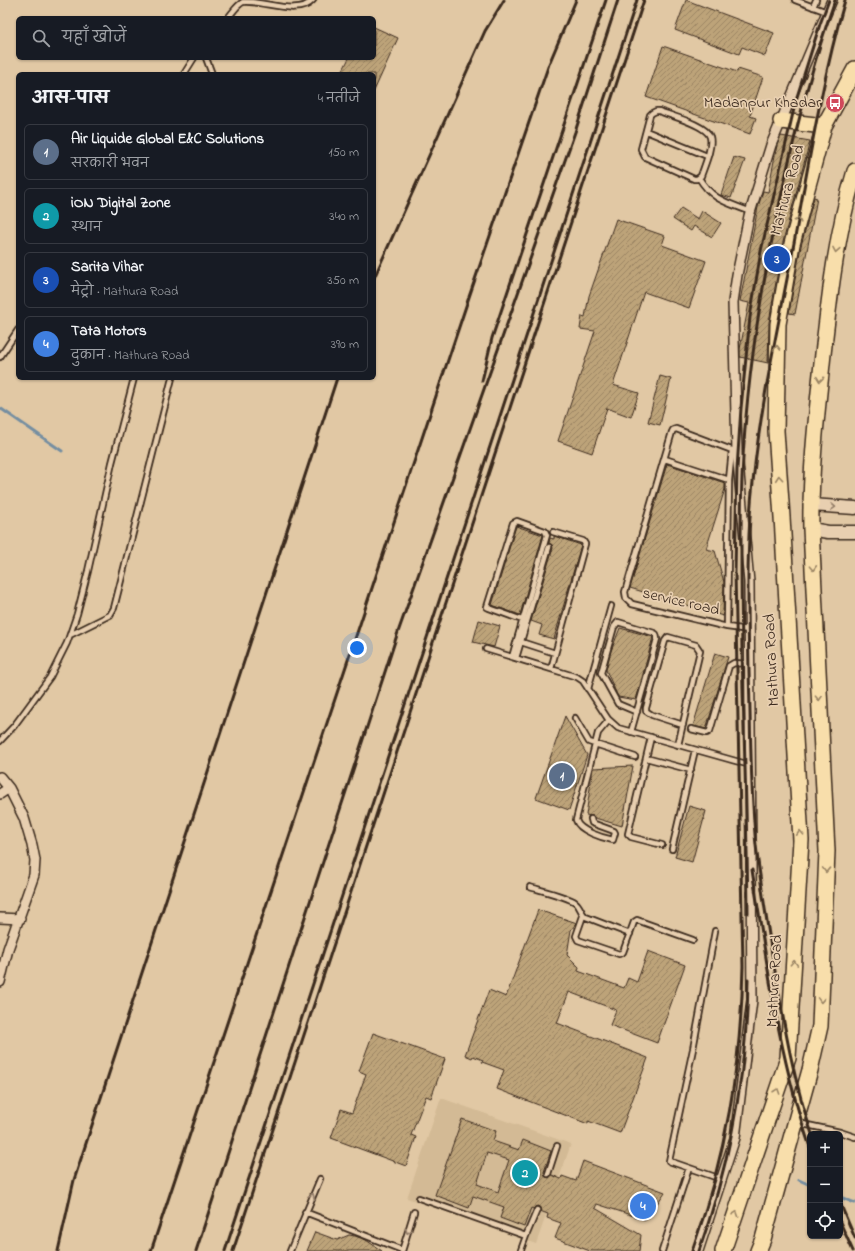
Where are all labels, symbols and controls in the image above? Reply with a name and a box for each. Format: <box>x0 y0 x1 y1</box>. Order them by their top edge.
search box <box>16 16 376 60</box>
icon: search <box>30 27 52 49</box>
text: यहाँ खोजें <box>62 27 126 49</box>
text: आस-पास <box>32 86 109 111</box>
text: 4 नतीजे <box>318 89 360 108</box>
place label: Madanpur Khadar <box>704 91 821 115</box>
bus stop icon: Madanpur Khadar <box>824 92 846 114</box>
text: Air Liquide Global E&C Solutions <box>71 128 264 150</box>
street label: Mathura Road <box>764 142 812 238</box>
text: 1 <box>44 143 48 162</box>
text: 150 m <box>328 143 359 162</box>
text: सरकारी भवन <box>71 154 149 173</box>
text: iON Digital Zone <box>71 192 170 214</box>
text: 2 <box>43 207 49 226</box>
text: 340 m <box>329 207 359 226</box>
one-way arrow <box>793 217 802 224</box>
text: स्थान <box>71 218 102 237</box>
pin: 3 <box>764 244 790 274</box>
one-way arrow <box>832 247 841 253</box>
text: Sarita Vihar <box>71 256 143 278</box>
text: 3 <box>43 271 49 290</box>
text: 350 m <box>327 271 359 290</box>
text: मेट्रो · Mathura Road <box>71 282 178 301</box>
text: Tata Motors <box>71 320 147 342</box>
text: 4 <box>43 335 49 354</box>
text: 390 m <box>331 335 359 354</box>
one-way arrow <box>773 345 782 351</box>
text: दुकान · Mathura Road <box>71 346 190 365</box>
one-way arrow <box>816 376 825 382</box>
one-way arrow <box>775 475 784 481</box>
one-way arrow <box>830 502 836 511</box>
one-way arrow <box>809 565 817 571</box>
street label: service road <box>640 581 722 623</box>
street label: Mathura Road <box>758 613 786 707</box>
your location <box>347 638 367 658</box>
one-way arrow <box>815 695 824 701</box>
pin: 1 <box>549 761 575 791</box>
one-way arrow <box>796 830 805 836</box>
one-way arrow <box>822 867 830 873</box>
street label: Mathura Road <box>761 934 789 1028</box>
one-way arrow <box>789 960 798 966</box>
one-way arrow <box>817 997 825 1003</box>
one-way arrow <box>772 1088 781 1095</box>
map controls <box>807 1131 843 1239</box>
button: + <box>807 1131 843 1167</box>
pin: 2 <box>512 1158 538 1188</box>
button: − <box>807 1167 843 1203</box>
pin: 4 <box>630 1191 656 1221</box>
one-way arrow <box>308 1192 316 1199</box>
button: locate <box>807 1203 843 1239</box>
one-way arrow <box>731 1211 739 1218</box>
one-way arrow <box>404 1228 413 1235</box>

